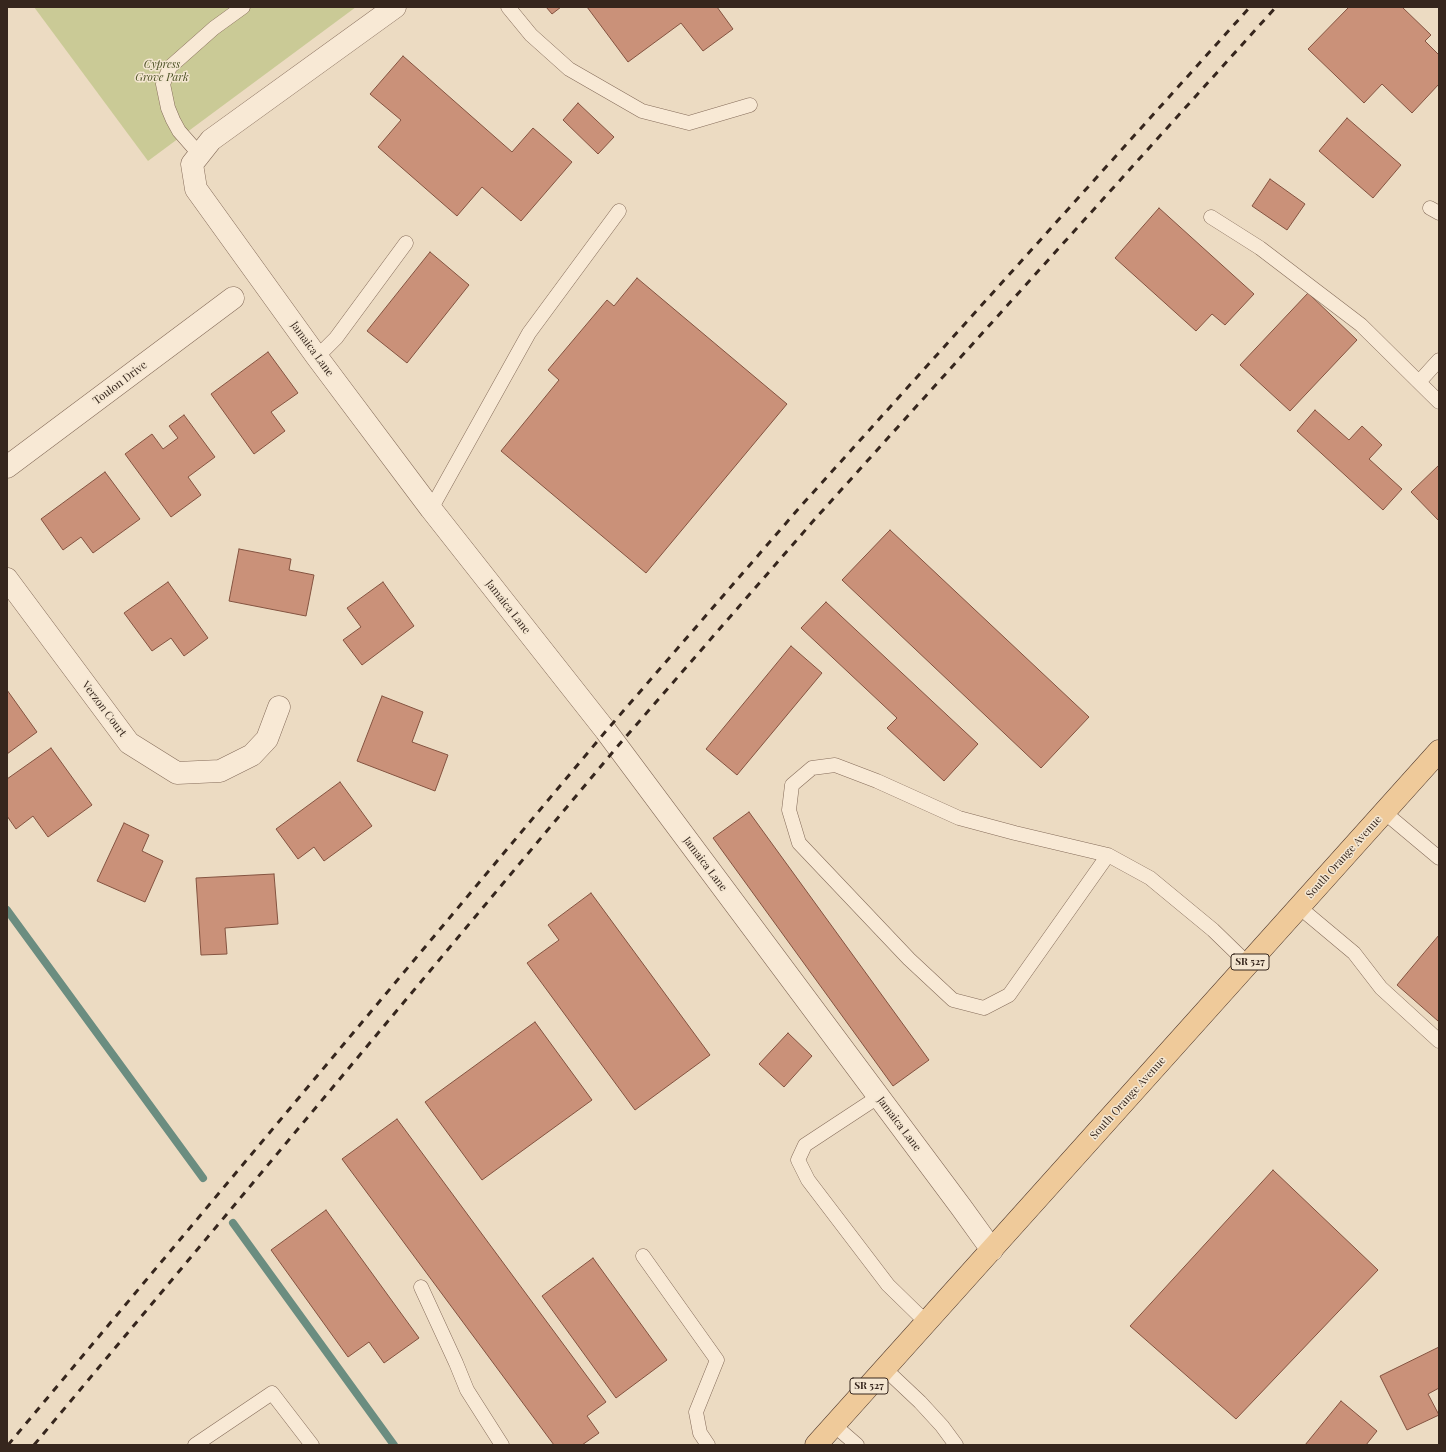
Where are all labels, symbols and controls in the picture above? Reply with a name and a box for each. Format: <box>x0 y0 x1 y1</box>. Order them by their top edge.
park label: Cypress Grove Park <box>135 58 189 84</box>
street label: Jamaica Lane <box>288 319 336 379</box>
street label: Toulon Drive <box>90 358 150 408</box>
street label: Jamaica Lane <box>483 577 533 637</box>
street label: Verzon Court <box>79 679 129 739</box>
street label: South Orange Avenue <box>1303 813 1385 901</box>
street label: Jamaica Lane <box>680 834 730 894</box>
road number: SR 527 <box>1231 954 1269 970</box>
street label: South Orange Avenue <box>1087 1054 1169 1142</box>
street label: Jamaica Lane <box>874 1094 924 1154</box>
road number: SR 527 <box>850 1378 888 1394</box>

